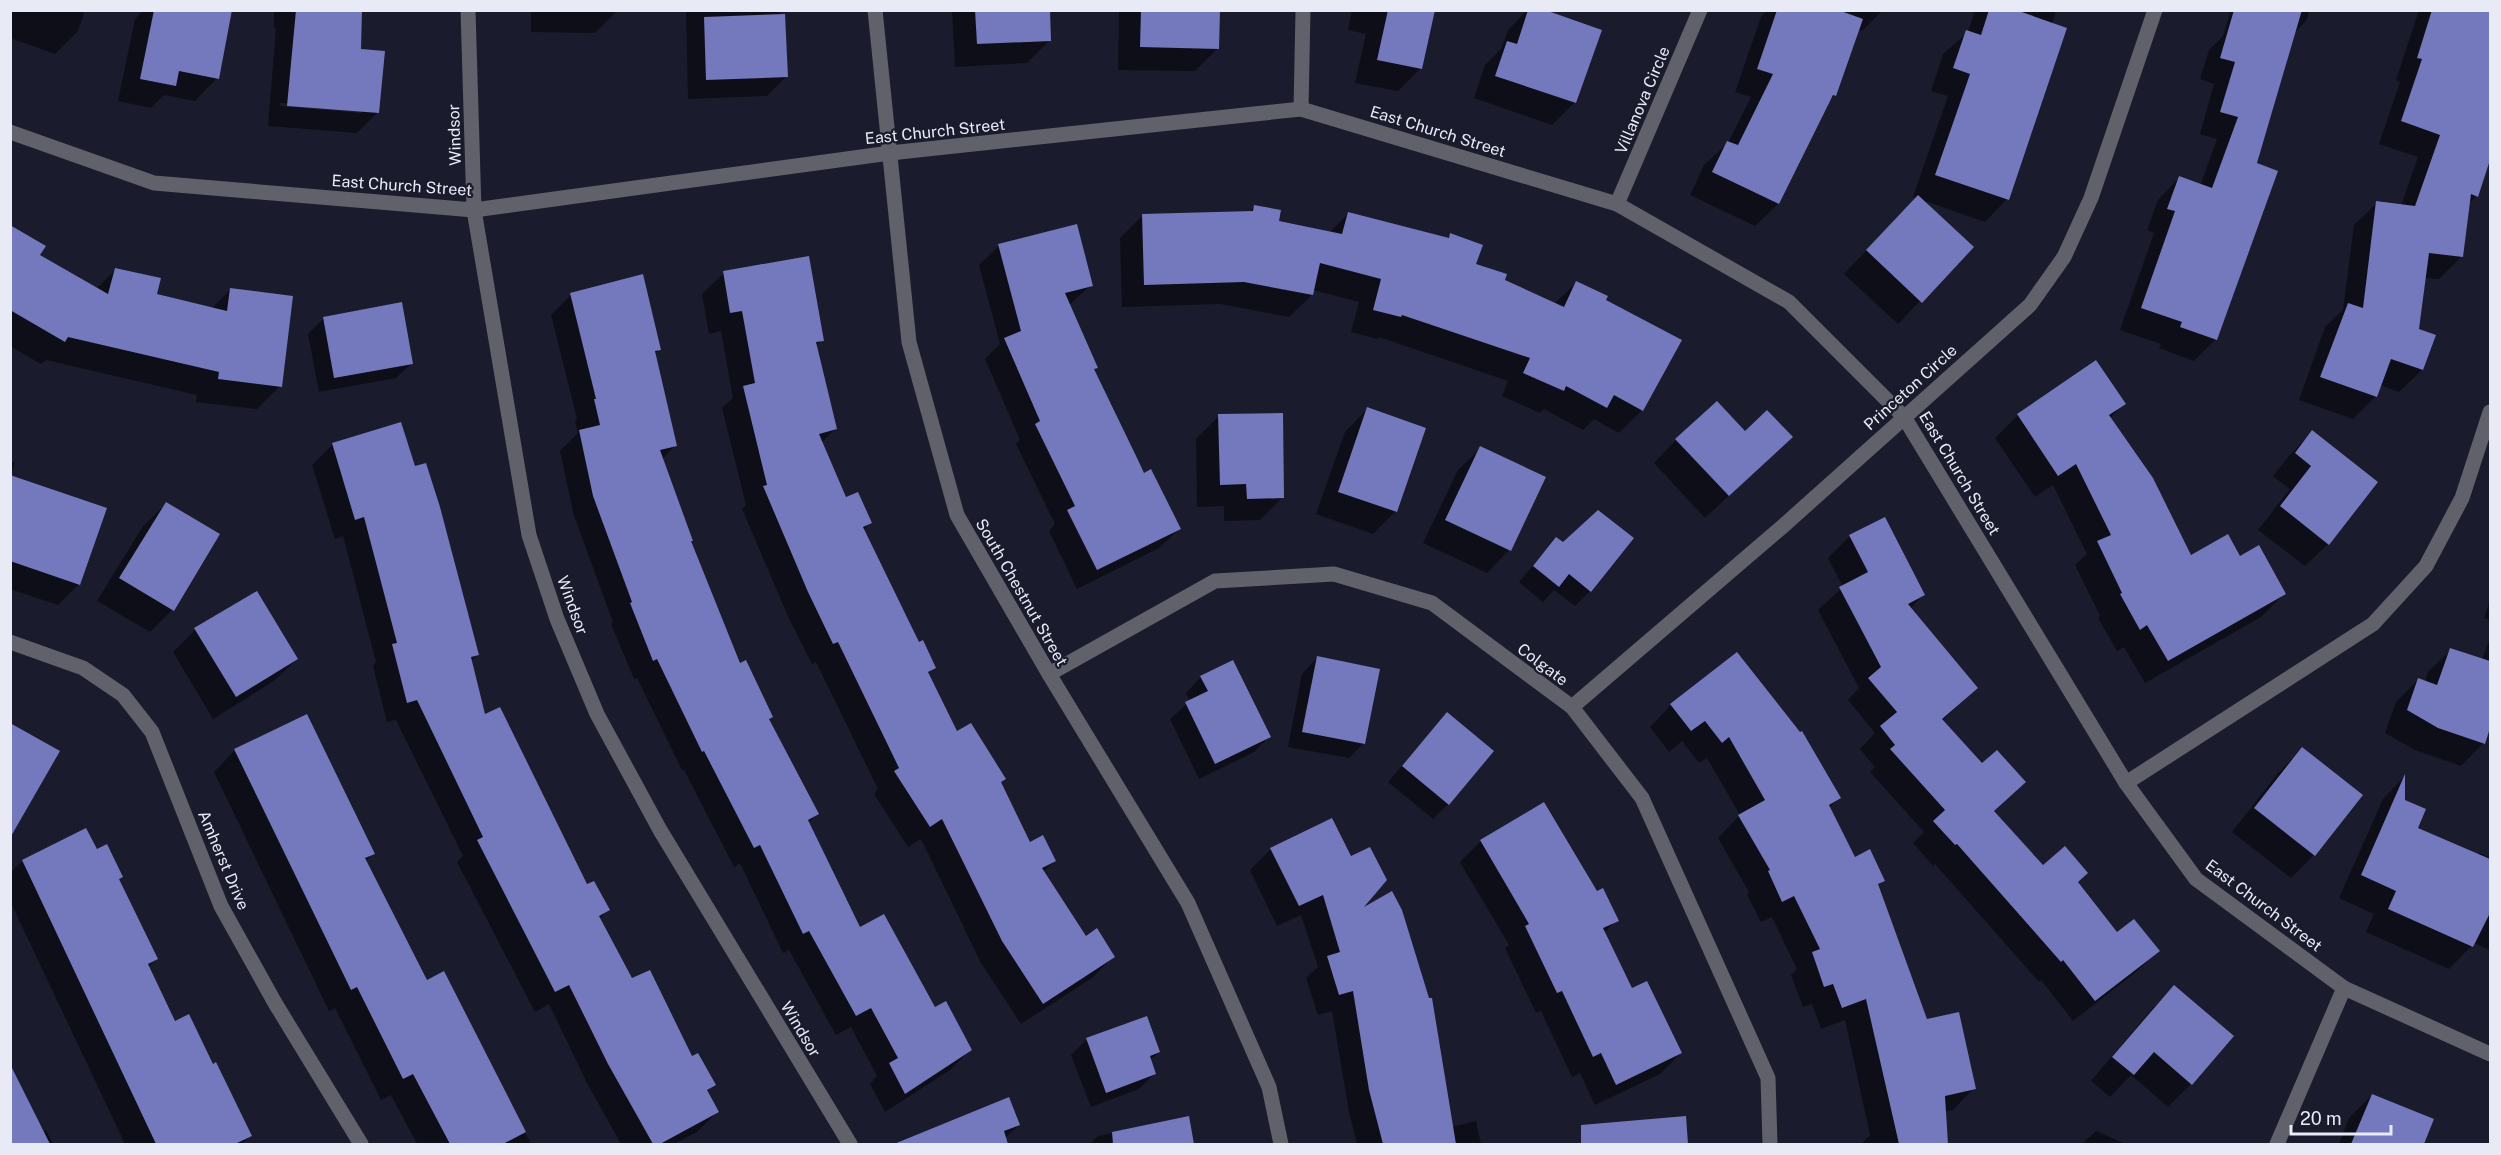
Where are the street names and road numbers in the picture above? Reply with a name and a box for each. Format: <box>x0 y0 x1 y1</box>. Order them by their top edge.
street label: Villanova Circle <box>1611 44 1674 157</box>
street label: East Church Street <box>1368 102 1508 161</box>
street label: Windsor <box>444 104 465 166</box>
street label: East Church Street <box>864 115 1006 148</box>
street label: East Church Street <box>331 171 473 200</box>
street label: Princeton Circle <box>1860 341 1961 434</box>
street label: East Church Street <box>1915 408 2004 539</box>
street label: South Chestnut Street <box>972 515 1072 669</box>
street label: Windsor <box>553 573 592 637</box>
street label: Colgate <box>1514 639 1572 690</box>
street label: Amherst Drive <box>194 808 253 913</box>
street label: East Church Street <box>2202 855 2326 955</box>
street label: Windsor <box>777 998 825 1061</box>

